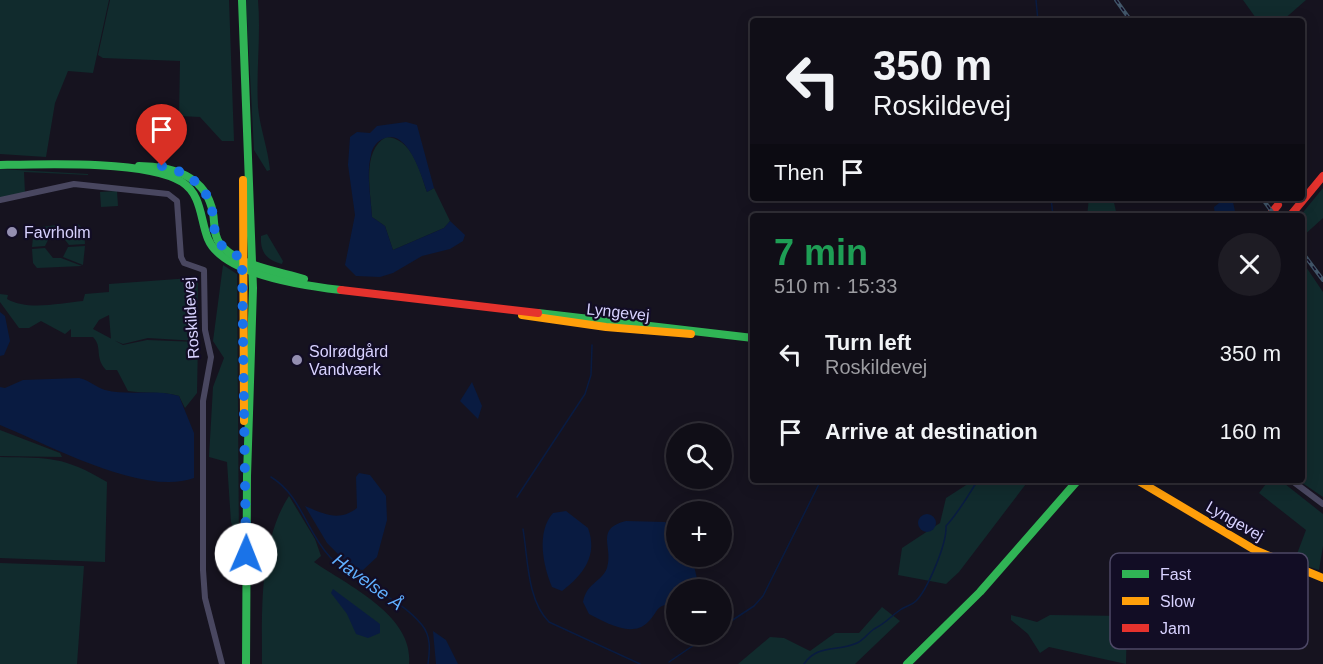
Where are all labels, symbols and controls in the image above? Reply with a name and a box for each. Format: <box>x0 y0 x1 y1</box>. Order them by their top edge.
icon: left <box>774 42 852 120</box>
text: 350 m <box>873 42 992 89</box>
text: Roskildevej <box>873 91 1011 121</box>
pin <box>136 104 187 166</box>
icon: arrive <box>145 113 178 146</box>
icon: arrive <box>836 156 869 189</box>
text: Then <box>774 160 824 185</box>
place label: Favrholm <box>24 224 91 241</box>
marker: Favrholm <box>5 225 19 239</box>
text: 7 min <box>774 232 868 273</box>
button: close <box>1218 233 1281 296</box>
text: 510 m · 15:33 <box>774 275 897 297</box>
street label: Roskildevej <box>180 277 202 359</box>
street label: Lyngevej <box>586 300 650 324</box>
text: Turn left <box>825 330 911 355</box>
icon: left <box>774 338 807 371</box>
text: 350 m <box>1220 341 1281 366</box>
place label: Solrødgård Vandværk <box>309 343 388 378</box>
marker: Solrødgård Vandværk <box>290 353 304 367</box>
text: Roskildevej <box>825 356 927 378</box>
icon: arrive <box>774 416 807 449</box>
text: Arrive at destination <box>825 419 1038 444</box>
text: 160 m <box>1220 419 1281 444</box>
map controls <box>666 423 732 645</box>
button: search <box>666 423 732 489</box>
street label: Lyngevej <box>1203 498 1267 544</box>
button: + <box>666 501 732 567</box>
position arrow <box>214 522 278 586</box>
water label: Havelse Å <box>329 550 407 614</box>
legend <box>1110 553 1308 649</box>
text: Fast <box>1160 566 1192 583</box>
button: − <box>666 579 732 645</box>
text: Slow <box>1160 593 1195 610</box>
text: Jam <box>1160 620 1190 637</box>

